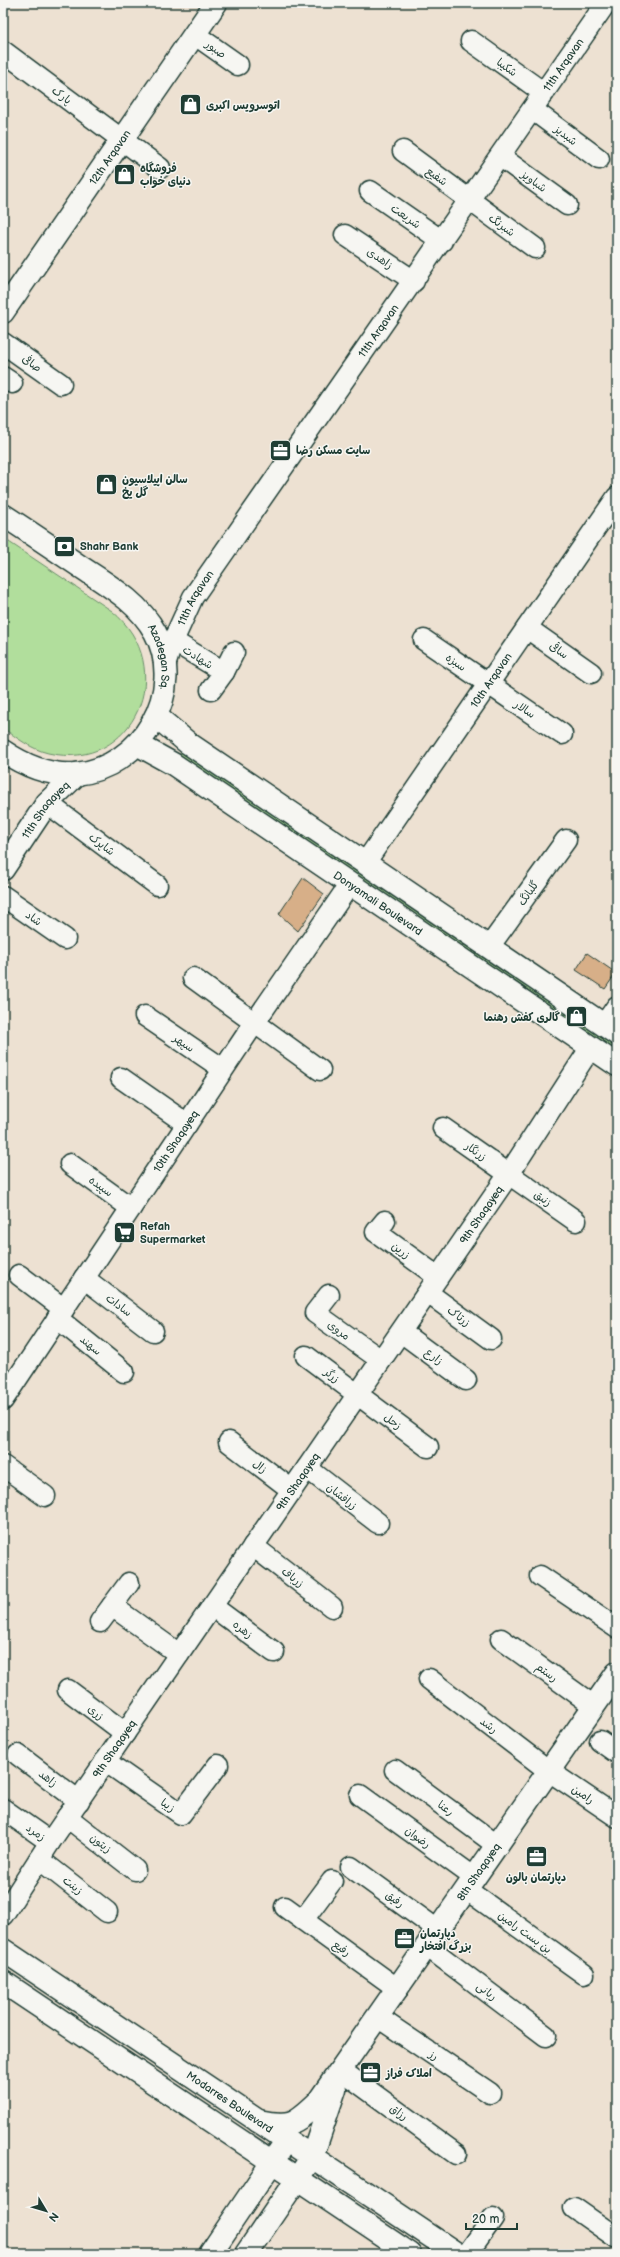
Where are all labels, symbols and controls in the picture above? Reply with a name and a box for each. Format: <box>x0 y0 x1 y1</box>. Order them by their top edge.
street label: 11th Arqavan <box>541 36 587 94</box>
street label: صبور <box>202 37 228 62</box>
street label: شکیبا <box>493 56 519 80</box>
street label: پارک <box>49 84 74 107</box>
shop icon: اتوسرویس اکبری <box>178 92 204 118</box>
place label: اتوسرویس اکبری <box>206 99 280 113</box>
street label: شبدیز <box>550 122 580 149</box>
street label: 12th Arqavan <box>87 127 134 188</box>
shop icon: فروشگاه دنیای خواب <box>111 161 137 187</box>
place label: فروشگاه دنیای خواب <box>140 161 191 189</box>
street label: شفیع <box>422 164 450 190</box>
street label: شباویز <box>517 167 549 196</box>
street label: شریعت <box>388 202 423 231</box>
street label: شبرنگ <box>485 212 517 240</box>
street label: زاهدی <box>364 245 395 272</box>
street label: 11th Arqavan <box>356 302 402 360</box>
street label: صافی <box>19 350 45 375</box>
office icon: سایت مسکن رضا <box>268 437 294 463</box>
place label: سایت مسکن رضا <box>296 444 370 457</box>
shop icon: سالن اپیلاسیون گل یخ <box>93 472 119 498</box>
place label: سالن اپیلاسیون گل یخ <box>122 473 188 499</box>
bank icon: Shahr Bank <box>52 533 78 559</box>
place label: Shahr Bank <box>80 540 139 553</box>
street label: 11th Arqavan <box>175 568 217 628</box>
street label: Azadegan Sq. <box>145 622 172 691</box>
street label: ساقی <box>547 639 571 661</box>
street label: شهادت <box>180 643 215 672</box>
street label: 10th Arqavan <box>468 650 515 710</box>
street label: سبزه <box>442 651 468 675</box>
street label: سالار <box>511 697 538 721</box>
street label: 11th Shaqayeq <box>19 779 72 841</box>
street label: شاپرک <box>86 831 117 858</box>
street label: Donyamali Boulevard <box>331 869 425 938</box>
street label: گلبانگ <box>515 878 543 909</box>
street label: شاد <box>23 908 44 929</box>
shop icon: گالری کفش رهنما <box>563 1004 589 1030</box>
place label: گالری کفش رهنما <box>484 1010 560 1024</box>
street label: سپهر <box>170 1031 197 1055</box>
street label: 10th Shaqayeq <box>151 1108 201 1175</box>
street label: زرنگار <box>462 1139 489 1163</box>
street label: سپیده <box>86 1173 115 1199</box>
street label: 9th Shaqayeq <box>457 1183 506 1246</box>
street label: زنبق <box>531 1188 554 1210</box>
supermarket icon: Refah Supermarket <box>112 1219 138 1245</box>
place label: Refah Supermarket <box>140 1220 206 1246</box>
street label: زرین <box>389 1239 412 1261</box>
street label: سادات <box>103 1291 134 1319</box>
street label: زرتاک <box>445 1304 473 1329</box>
street label: مروی <box>325 1318 352 1343</box>
street label: سهند <box>77 1333 104 1358</box>
street label: زارع <box>421 1345 445 1369</box>
street label: زرگر <box>321 1365 342 1386</box>
street label: زحل <box>381 1411 404 1432</box>
street label: 9th Shaqayeq <box>274 1450 322 1513</box>
street label: زال <box>250 1457 269 1476</box>
street label: زرافشان <box>324 1481 359 1512</box>
street label: زرباف <box>278 1565 306 1591</box>
street label: زهره <box>230 1618 255 1641</box>
street label: رستم <box>532 1660 560 1686</box>
street label: زری <box>85 1702 106 1723</box>
street label: رشد <box>477 1715 500 1736</box>
street label: 9th Shaqayeq <box>90 1717 139 1781</box>
street label: زاهد <box>36 1767 60 1790</box>
street label: رامین <box>569 1782 596 1806</box>
street label: زیبا <box>158 1796 177 1816</box>
street label: رعنا <box>435 1798 456 1819</box>
street label: زمرد <box>24 1821 48 1844</box>
street label: رضوان <box>402 1824 433 1852</box>
street label: زیتون <box>87 1831 114 1857</box>
street label: 8th Shaqayeq <box>454 1841 504 1904</box>
office icon: دپارتمان بالون <box>523 1844 549 1870</box>
place label: دپارتمان بالون <box>506 1871 566 1885</box>
street label: زینت <box>60 1874 85 1897</box>
street label: رفیق <box>383 1888 406 1910</box>
street label: بن بست رامین <box>495 1909 554 1957</box>
office icon: دپارتمان بزرگ افتخار <box>392 1926 418 1952</box>
place label: دپارتمان بزرگ افتخار <box>419 1927 471 1953</box>
street label: رفیع <box>329 1938 353 1961</box>
street label: ربانی <box>473 1980 499 2004</box>
street label: رز <box>426 2047 441 2063</box>
office icon: املاک فراز <box>357 2060 383 2086</box>
place label: املاک فراز <box>385 2067 432 2080</box>
street label: Modarres Boulevard <box>184 2069 275 2136</box>
street label: رزاق <box>387 2102 410 2123</box>
north arrow <box>26 2191 66 2231</box>
scale bar <box>466 2205 517 2231</box>
text: N <box>46 2210 61 2224</box>
text: 20 m <box>472 2212 499 2227</box>

